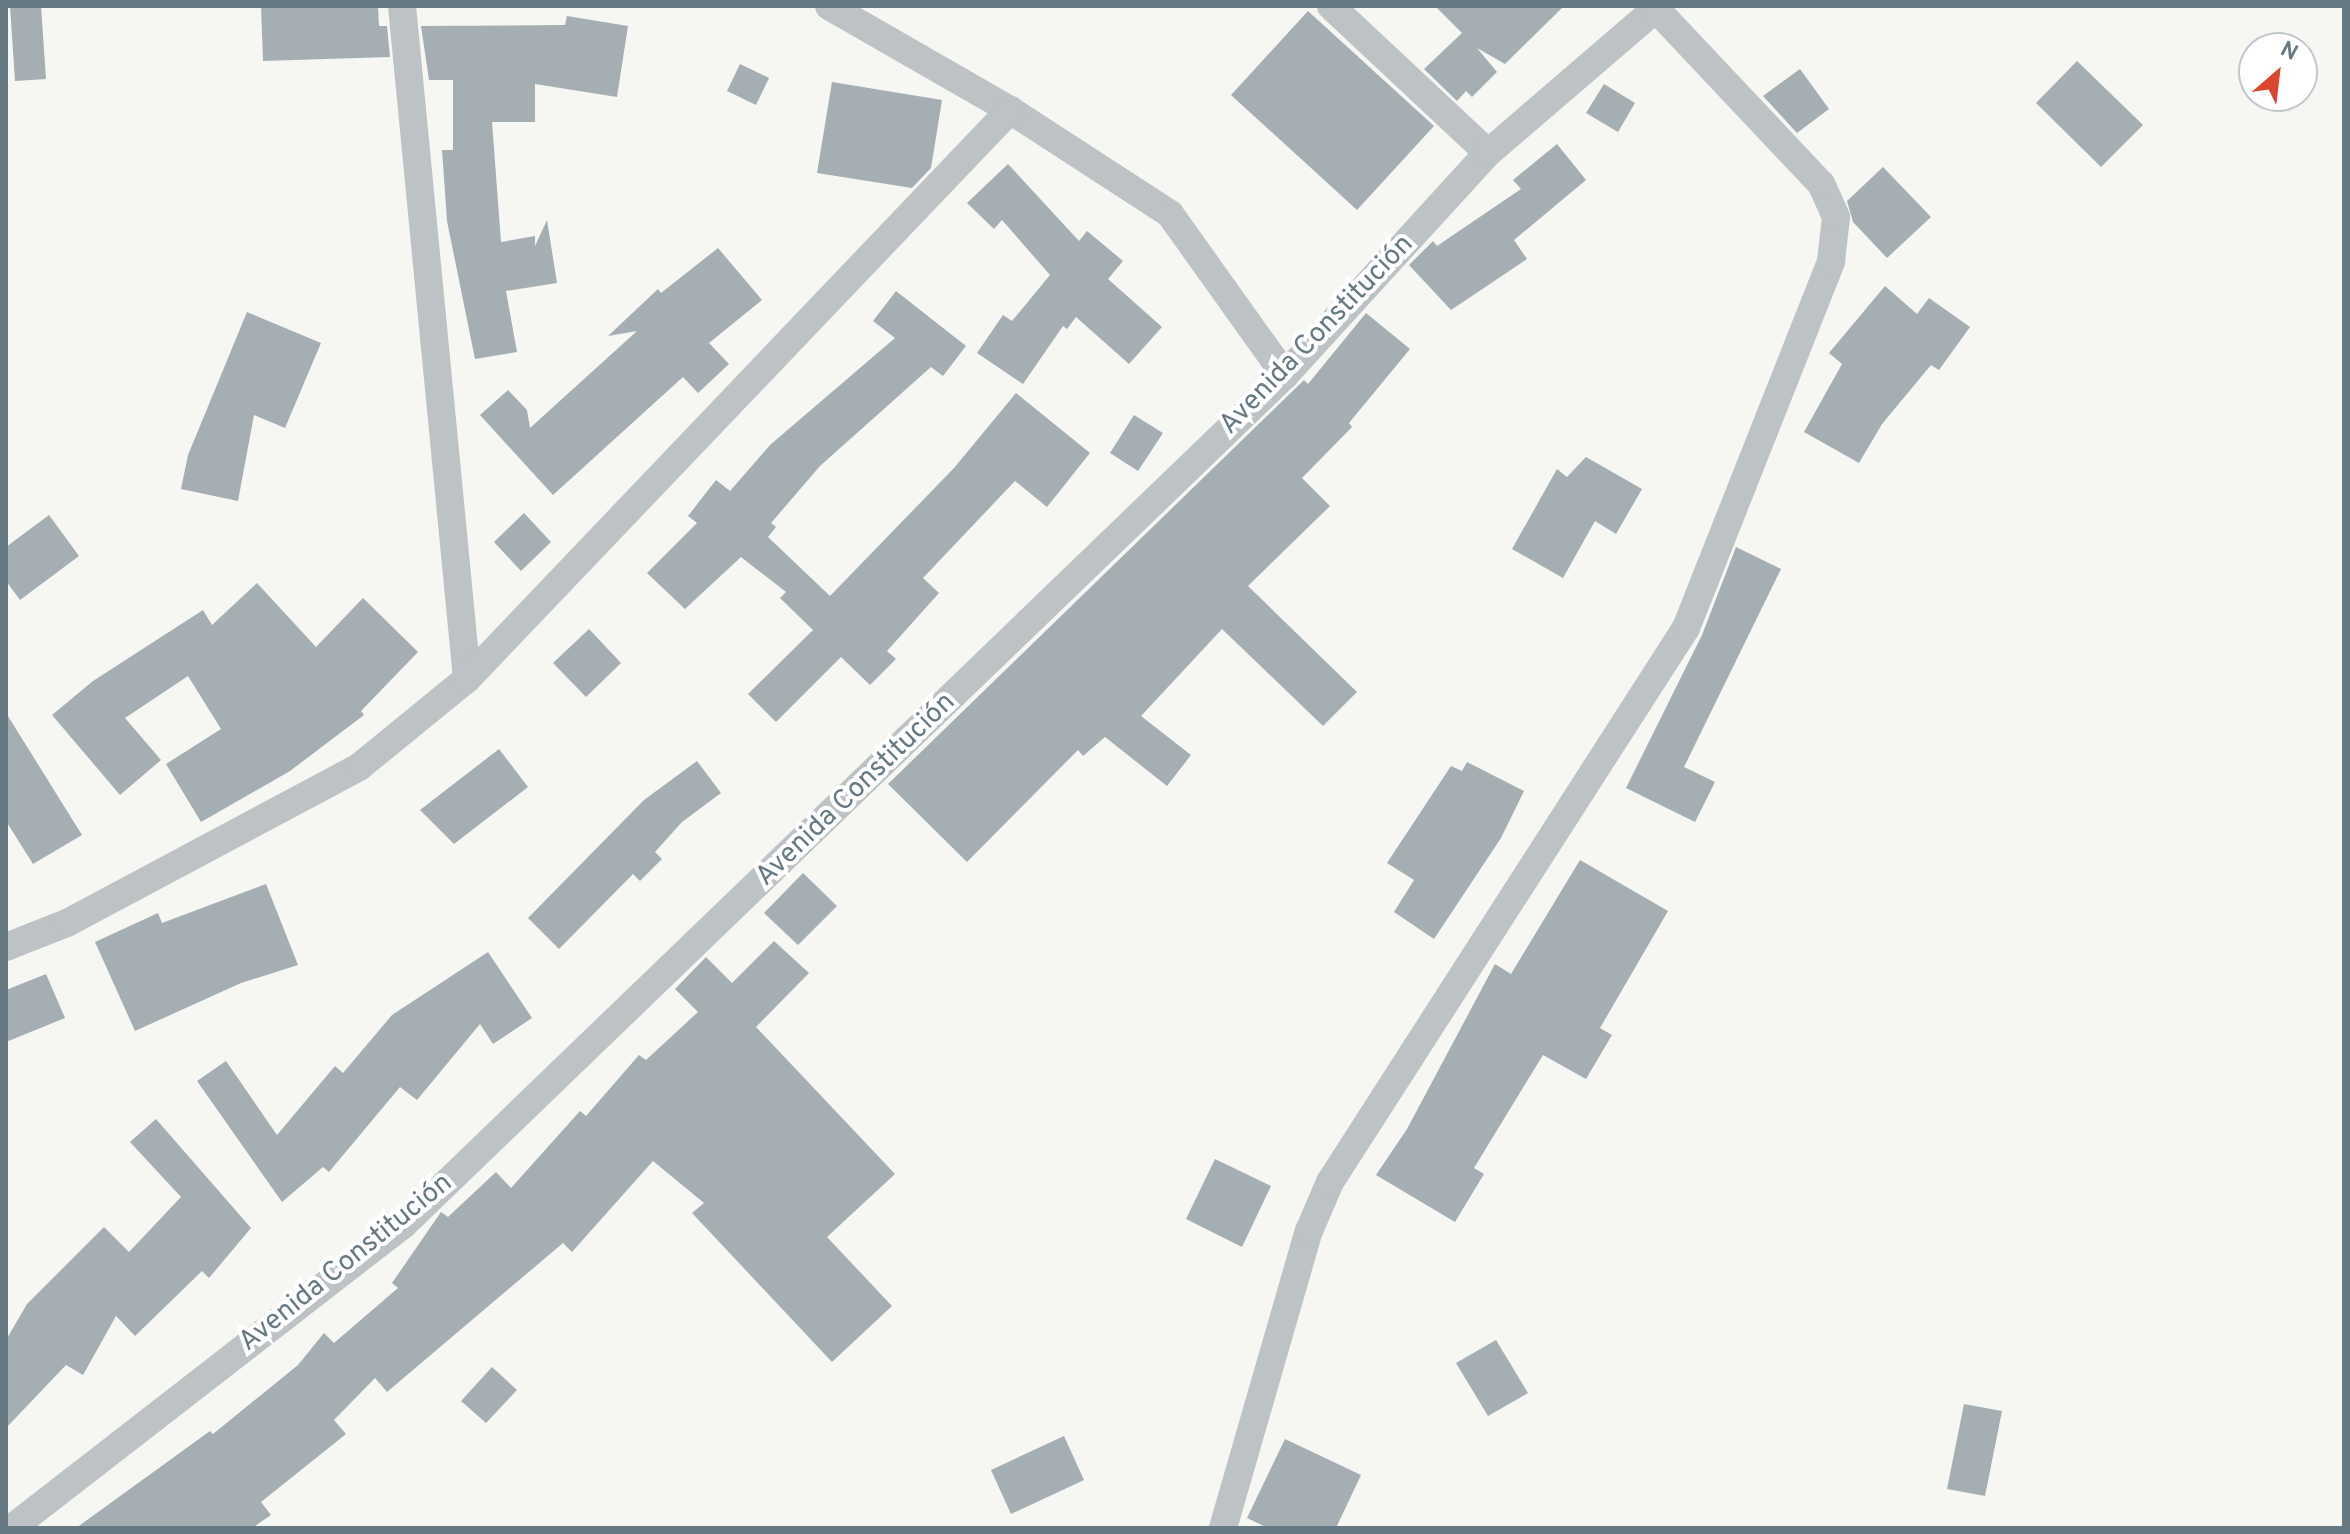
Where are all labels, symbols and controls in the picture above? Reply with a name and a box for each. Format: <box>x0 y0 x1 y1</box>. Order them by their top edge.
north arrow <box>2238 32 2318 112</box>
text: N <box>2275 37 2302 68</box>
street label: Avenida Constitución <box>1213 228 1421 442</box>
street label: Avenida Constitución <box>749 686 963 894</box>
street label: Avenida Constitución <box>233 1167 459 1359</box>

